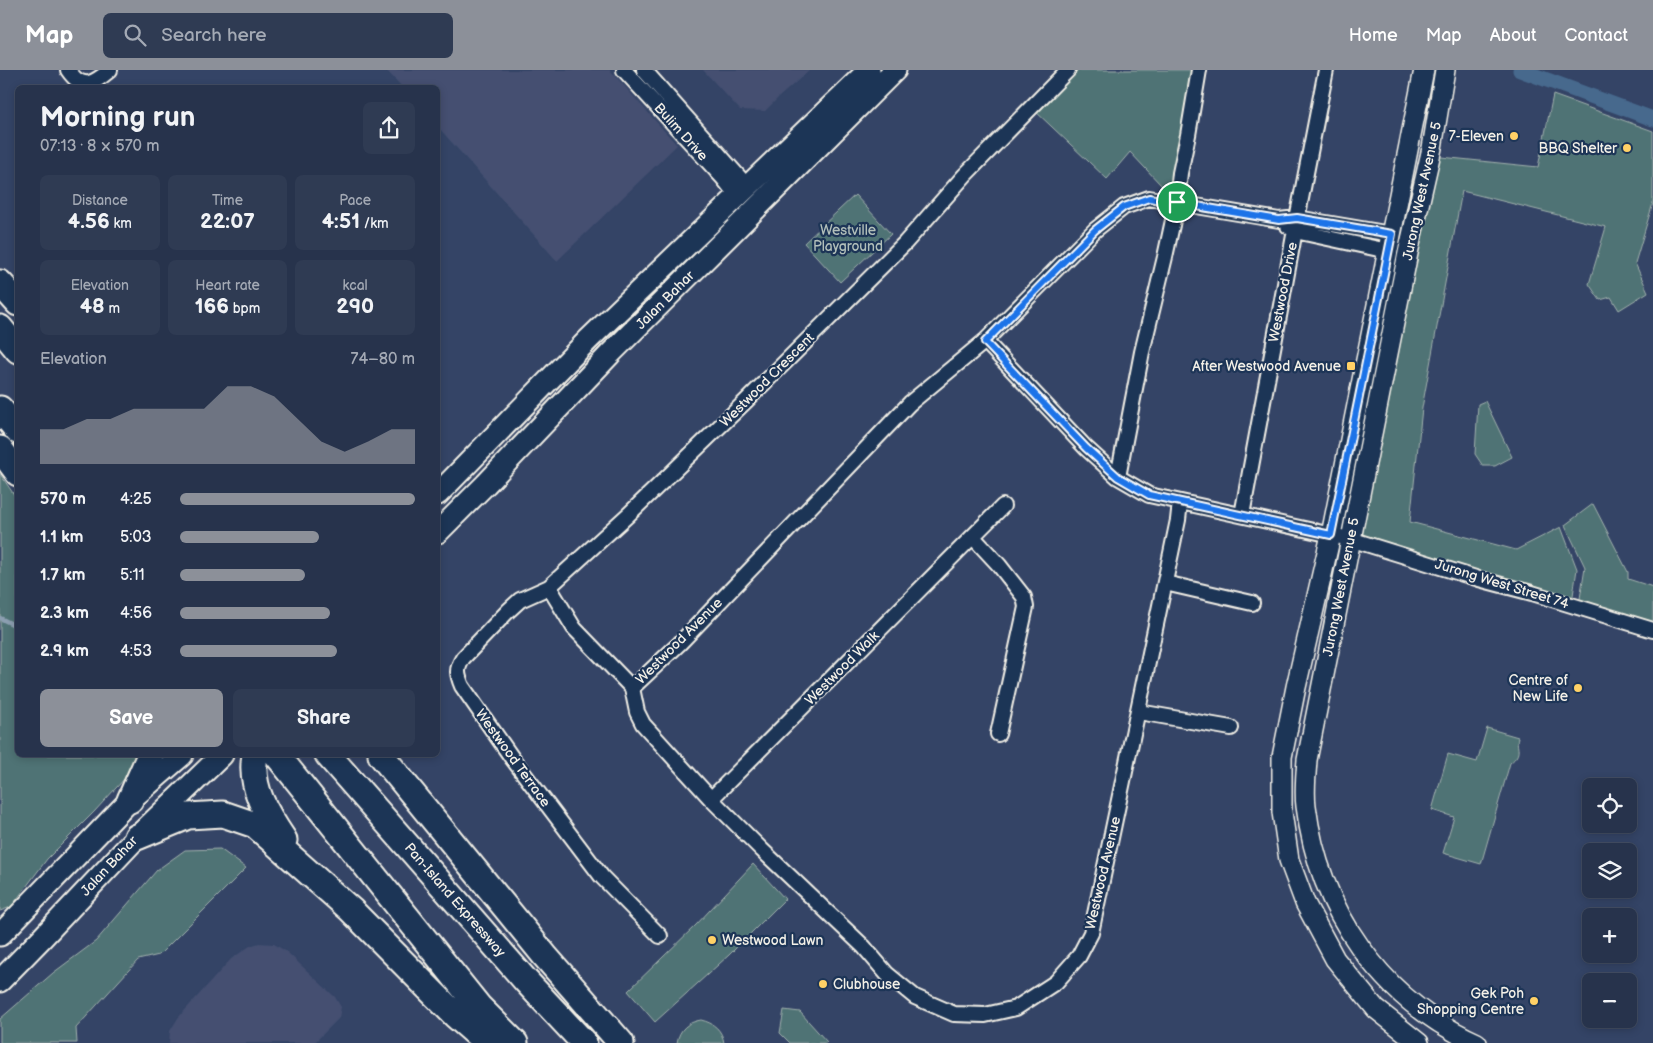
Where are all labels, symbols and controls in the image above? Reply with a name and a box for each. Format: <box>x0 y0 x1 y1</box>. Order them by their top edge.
search box <box>103 13 453 58</box>
text: Map <box>25 21 73 50</box>
icon: search <box>121 21 149 49</box>
text: Search here <box>161 24 267 47</box>
text: Home <box>1349 25 1398 46</box>
text: Map <box>1426 25 1462 46</box>
text: About <box>1490 25 1537 46</box>
text: Contact <box>1565 25 1628 46</box>
street label: Bulim Drive <box>651 100 711 164</box>
text: Morning run <box>40 101 195 134</box>
button: share <box>363 102 415 154</box>
street label: Jurong West Avenue 5 <box>1399 120 1445 262</box>
place label: 7-Eleven <box>1449 128 1504 145</box>
marker: 7-Eleven <box>1508 130 1520 142</box>
text: 07:13 · 8 × 570 m <box>40 137 160 156</box>
place label: BBQ Shelter <box>1539 140 1618 157</box>
marker: BBQ Shelter <box>1621 142 1633 154</box>
pin <box>1156 181 1198 223</box>
icon: arrive <box>1163 188 1191 216</box>
text: Distance <box>72 192 128 209</box>
text: Time <box>212 192 243 209</box>
text: Pace <box>339 192 371 209</box>
text: 4.56 <box>68 209 110 234</box>
text: 22:07 <box>200 209 255 234</box>
text: 4:51 <box>322 209 360 234</box>
text: km <box>110 215 132 232</box>
text: /km <box>360 215 389 232</box>
park label: Westville Playground <box>813 222 883 255</box>
street label: Westwood Drive <box>1265 241 1301 343</box>
street label: Jalan Bahar <box>632 267 698 333</box>
text: Elevation <box>71 277 129 294</box>
text: Heart rate <box>195 277 260 294</box>
text: kcal <box>343 277 368 294</box>
text: 48 <box>80 294 105 319</box>
text: 166 <box>195 294 229 319</box>
text: 290 <box>336 294 374 319</box>
text: m <box>105 300 120 317</box>
text: bpm <box>229 300 260 317</box>
street label: Westwood Crescent <box>716 329 818 431</box>
text: Elevation <box>40 350 107 369</box>
text: 74–80 m <box>351 350 415 369</box>
place label: After Westwood Avenue <box>1192 358 1341 375</box>
marker: After Westwood Avenue <box>1345 360 1357 372</box>
text: 570 m <box>40 490 86 509</box>
text: 4:25 <box>120 490 152 509</box>
street label: Jurong West Avenue 5 <box>1319 516 1363 658</box>
text: 1.1 km <box>40 528 83 547</box>
text: 5:03 <box>120 528 152 547</box>
street label: Jurong West Street 74 <box>1433 556 1572 613</box>
text: 1.7 km <box>40 566 85 585</box>
text: 5:11 <box>120 566 145 585</box>
street label: Westwood Avenue <box>632 594 726 688</box>
text: 2.3 km <box>40 604 89 623</box>
text: 4:56 <box>120 604 152 623</box>
street label: Westwood Walk <box>801 627 883 709</box>
text: 2.9 km <box>40 642 89 661</box>
text: 4:53 <box>120 642 152 661</box>
place label: Centre of New Life <box>1508 672 1569 705</box>
marker: Centre of New Life <box>1572 682 1584 694</box>
button: Save <box>40 689 223 747</box>
button: Share <box>233 689 415 747</box>
street label: Westwood Terrace <box>472 706 554 810</box>
map controls <box>1582 778 1637 1028</box>
button: locate <box>1582 778 1637 833</box>
street label: Westwood Avenue <box>1082 815 1124 931</box>
street label: Jalan Bahar <box>77 832 142 900</box>
street label: Pan-Island Expressway <box>401 840 510 961</box>
button: layers <box>1582 843 1637 898</box>
button: + <box>1582 908 1637 963</box>
place label: Westwood Lawn <box>722 932 823 949</box>
marker: Westwood Lawn <box>706 934 718 946</box>
button: − <box>1582 973 1637 1028</box>
place label: Clubhouse <box>833 976 900 993</box>
marker: Clubhouse <box>817 978 829 990</box>
place label: Gek Poh Shopping Centre <box>1417 985 1524 1018</box>
marker: Gek Poh Shopping Centre <box>1528 995 1540 1007</box>

